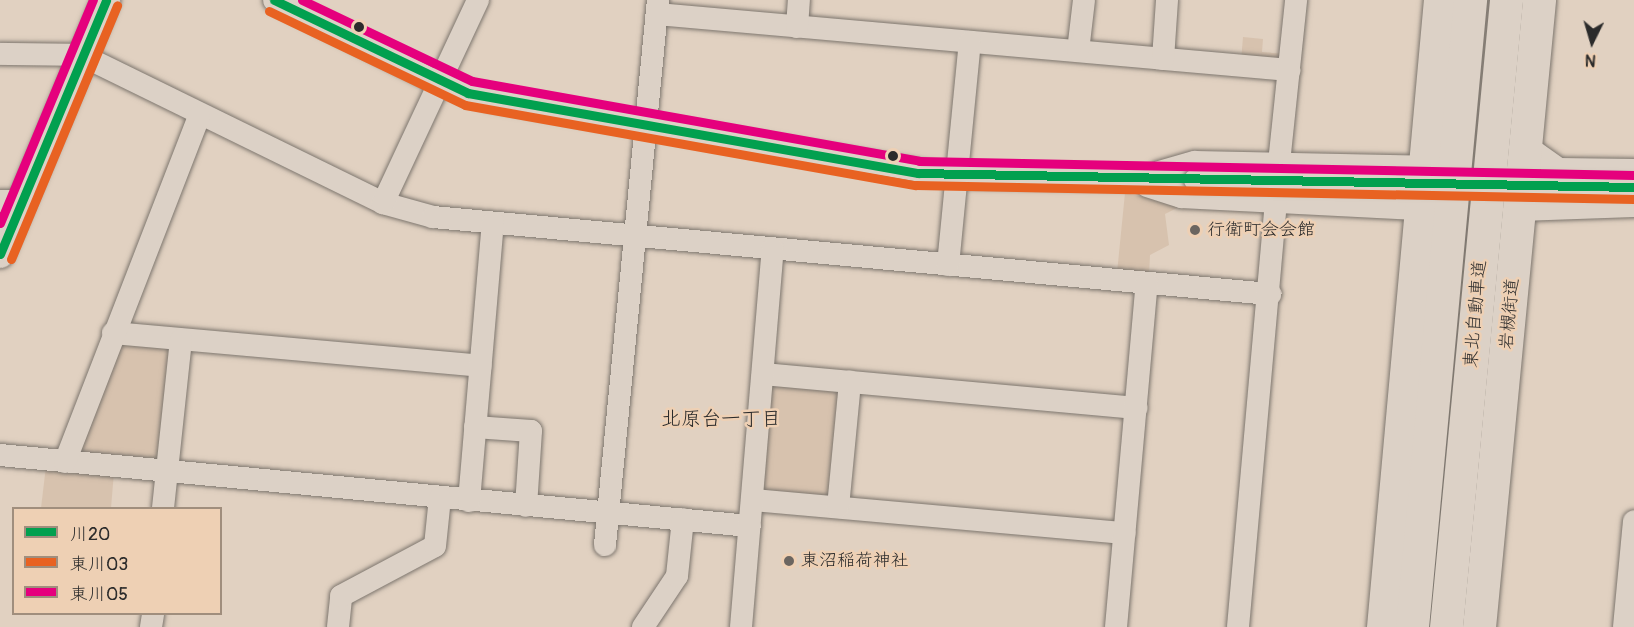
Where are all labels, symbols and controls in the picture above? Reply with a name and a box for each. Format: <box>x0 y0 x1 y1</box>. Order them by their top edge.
north arrow <box>1562 12 1622 72</box>
unlabelled marker <box>353 21 365 33</box>
text: N <box>1584 49 1597 70</box>
unlabelled marker <box>887 150 899 162</box>
place label: 行衛町会会館 <box>1207 219 1315 241</box>
marker: 行衛町会会館 <box>1188 223 1202 237</box>
street label: 東北自動車道 <box>1461 259 1491 369</box>
street label: 岩槻街道 <box>1496 277 1524 351</box>
district label: 北原台一丁目 <box>661 406 781 430</box>
legend <box>12 507 222 615</box>
text: 川20 <box>70 523 110 546</box>
place label: 東沼稲荷神社 <box>801 550 909 572</box>
text: 東川03 <box>70 553 128 576</box>
marker: 東沼稲荷神社 <box>782 554 796 568</box>
text: 東川05 <box>70 583 128 606</box>

